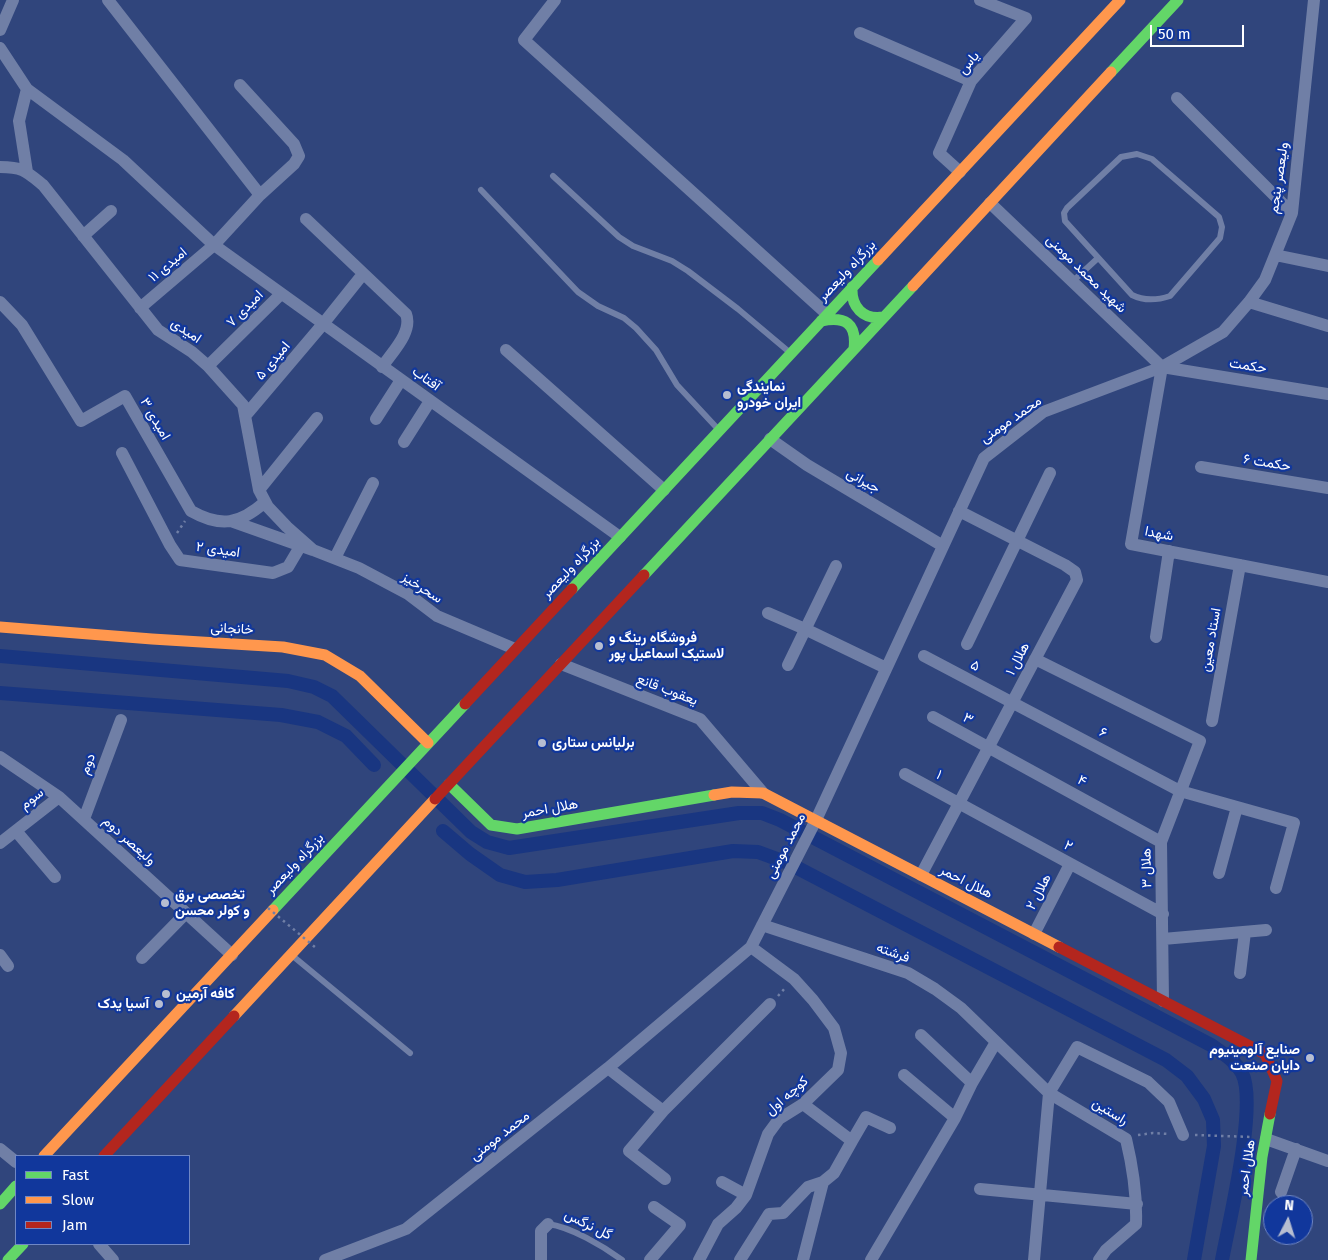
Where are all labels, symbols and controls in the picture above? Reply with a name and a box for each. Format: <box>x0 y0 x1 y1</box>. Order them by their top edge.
scale bar <box>1153 15 1247 47</box>
text: 50 m <box>1158 25 1191 43</box>
street label: یاس <box>955 48 983 78</box>
street label: ولیعصر پنجم <box>1266 141 1292 215</box>
street label: شهید محمد مومنی <box>1042 231 1130 317</box>
street label: بزرگراه ولیعصر <box>814 237 880 305</box>
street label: امیدی ۱۱ <box>145 244 191 286</box>
street label: امیدی ۷ <box>223 287 267 331</box>
street label: امیدی <box>168 315 204 347</box>
street label: امیدی ۵ <box>252 338 294 384</box>
street label: حکمت <box>1228 355 1268 377</box>
street label: آفتاب <box>409 363 443 395</box>
place label: نمایندگی ایران خودرو <box>737 379 801 412</box>
marker: نمایندگی ایران خودرو <box>721 389 733 401</box>
street label: محمد مومنی <box>977 393 1045 447</box>
street label: امیدی ۳ <box>136 395 174 443</box>
street label: حکمت ۶ <box>1242 451 1292 475</box>
street label: جیرانی <box>843 465 883 497</box>
street label: شهدا <box>1143 523 1175 545</box>
street label: بزرگراه ولیعصر <box>538 534 604 602</box>
street label: امیدی ۲ <box>195 539 241 561</box>
street label: سحرخیز <box>398 569 446 607</box>
street label: استاد معین <box>1197 607 1225 673</box>
street label: خانجانی <box>210 619 254 639</box>
place label: فروشگاه رینگ و لاستیک اسماعیل پور <box>609 630 724 662</box>
marker: فروشگاه رینگ و لاستیک اسماعیل پور <box>593 640 605 652</box>
street label: هلال ۱ <box>1002 640 1034 678</box>
street label: ۵ <box>967 657 983 675</box>
street label: یعقوب قانع <box>634 671 700 709</box>
street label: ۳ <box>960 709 976 729</box>
street label: ۶ <box>1096 724 1110 742</box>
place label: برلیانس ستاری <box>552 735 634 751</box>
marker: برلیانس ستاری <box>536 737 548 749</box>
street label: دوم <box>76 751 100 777</box>
street label: ۱ <box>933 767 945 783</box>
street label: ۴ <box>1074 772 1090 790</box>
street label: سوم <box>17 785 47 813</box>
street label: هلال احمر <box>521 796 579 822</box>
street label: محمد مومنی <box>762 810 810 882</box>
street label: ولیعصر دوم <box>99 813 159 869</box>
street label: بزرگراه ولیعصر <box>262 830 328 898</box>
street label: ۲ <box>1061 837 1075 855</box>
street label: هلال ۳ <box>1138 848 1156 888</box>
street label: هلال احمر <box>937 862 995 902</box>
street label: هلال ۲ <box>1023 871 1055 913</box>
place label: تخصصی برق و کولر محسن <box>175 887 250 920</box>
marker: تخصصی برق و کولر محسن <box>159 897 171 909</box>
street label: فرشته <box>874 939 912 967</box>
place label: کافه آرمین <box>176 986 235 1002</box>
marker: کافه آرمین <box>160 988 172 1000</box>
place label: آسیا یدک <box>97 996 149 1012</box>
marker: آسیا یدک <box>153 998 165 1010</box>
place label: صنايع آلومینیوم دایان صنعت <box>1209 1042 1300 1074</box>
marker: صنايع آلومینیوم دایان صنعت <box>1304 1052 1316 1064</box>
street label: کوچه اول <box>762 1073 812 1119</box>
street label: راستین <box>1089 1095 1131 1129</box>
street label: محمد مومنی <box>467 1107 533 1165</box>
street label: هلال احمر <box>1235 1139 1259 1197</box>
legend <box>15 1155 190 1245</box>
text: Fast <box>62 1166 89 1184</box>
text: Slow <box>62 1191 94 1209</box>
north arrow <box>1263 1195 1313 1245</box>
text: N <box>1284 1197 1295 1214</box>
street label: گل نرگس <box>561 1206 615 1244</box>
text: Jam <box>62 1216 88 1234</box>

